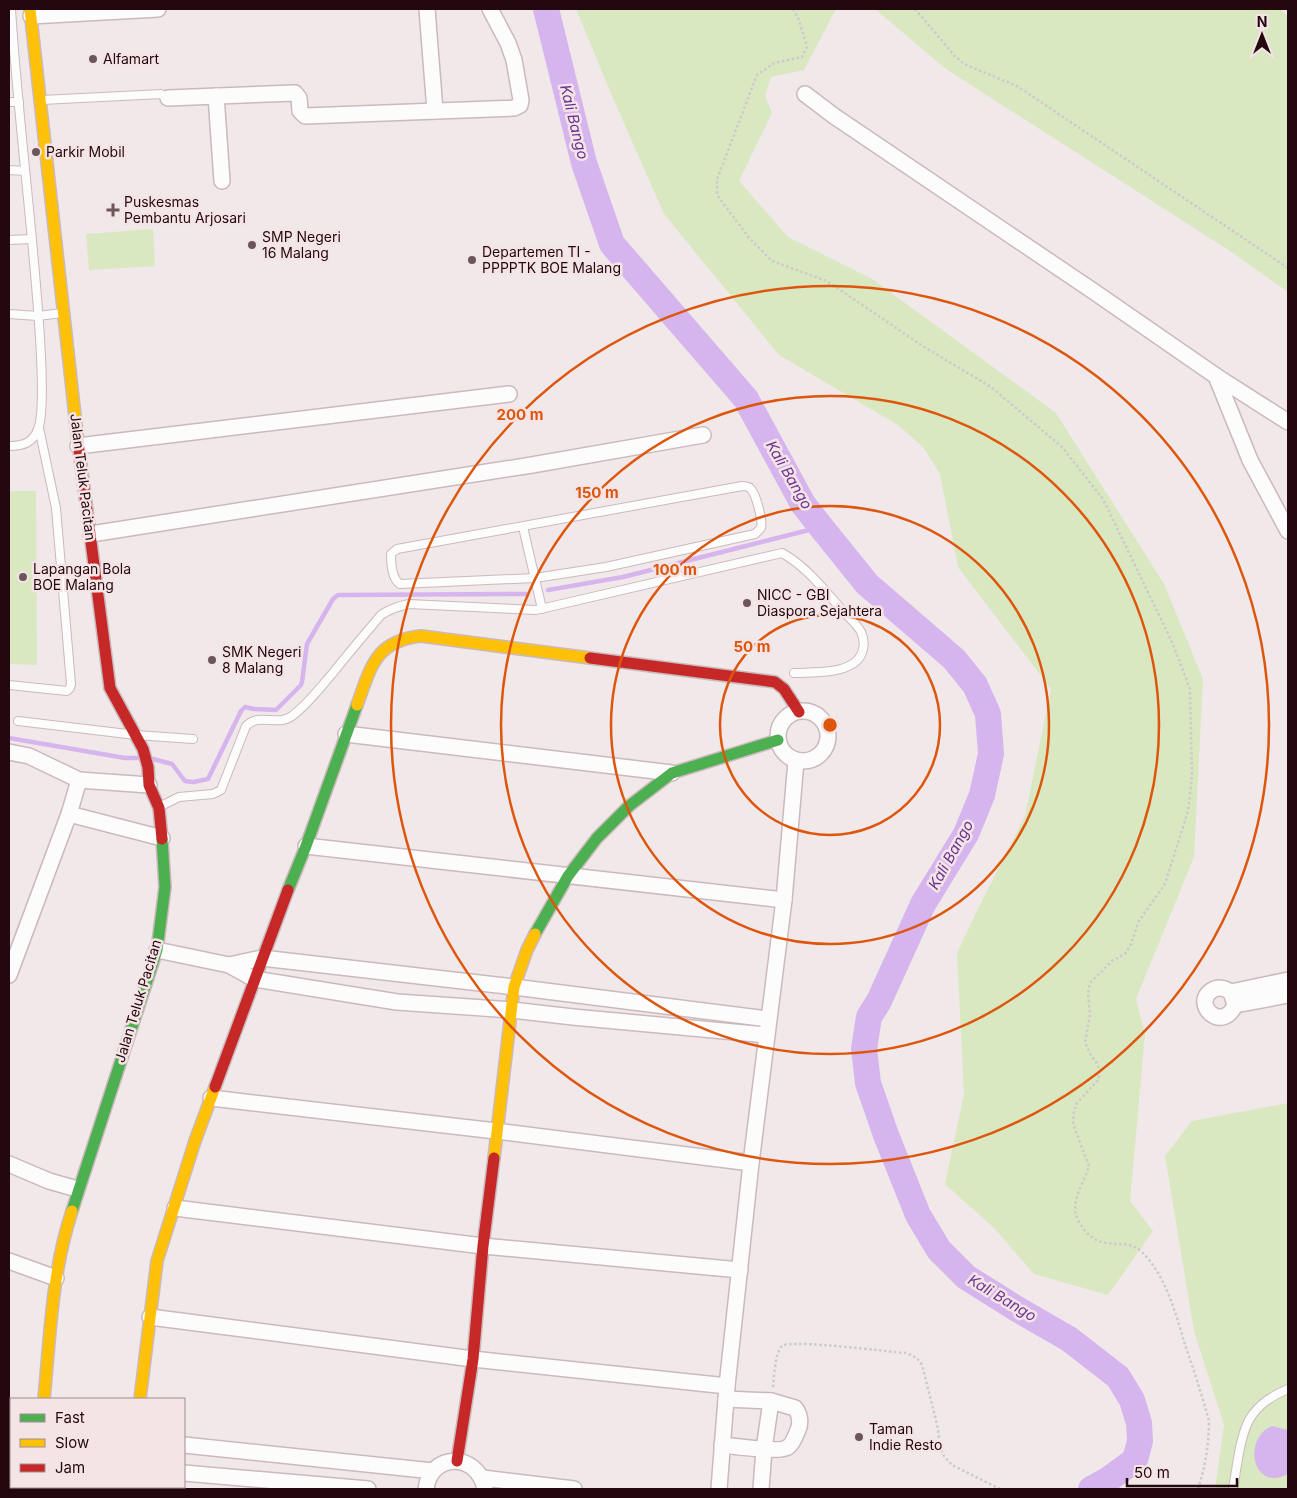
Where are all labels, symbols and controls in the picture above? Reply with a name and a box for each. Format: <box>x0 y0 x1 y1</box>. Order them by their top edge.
north arrow <box>1237 10 1287 60</box>
text: N <box>1257 13 1267 30</box>
place label: Alfamart <box>103 50 159 67</box>
marker: Alfamart <box>87 53 99 65</box>
water label: Kali Bango <box>556 83 593 161</box>
place label: Parkir Mobil <box>46 143 125 160</box>
marker: Parkir Mobil <box>30 146 42 158</box>
place label: Puskesmas Pembantu Arjosari <box>124 193 246 226</box>
marker: Puskesmas Pembantu Arjosari <box>106 203 120 217</box>
place label: SMP Negeri 16 Malang <box>262 228 341 261</box>
marker: SMP Negeri 16 Malang <box>246 239 258 251</box>
place label: Departemen TI - PPPPTK BOE Malang <box>482 243 621 276</box>
marker: Departemen TI - PPPPTK BOE Malang <box>466 254 478 266</box>
text: 200 m <box>497 405 543 424</box>
street label: Jalan Teluk Pacitan <box>67 413 100 541</box>
water label: Kali Bango <box>762 437 817 513</box>
text: 150 m <box>575 483 619 502</box>
place label: Lapangan Bola BOE Malang <box>33 560 131 593</box>
text: 100 m <box>653 560 697 579</box>
marker: Lapangan Bola BOE Malang <box>17 571 29 583</box>
place label: NICC - GBI Diaspora Sejahtera <box>757 586 882 619</box>
marker: NICC - GBI Diaspora Sejahtera <box>741 597 753 609</box>
text: 50 m <box>734 637 770 656</box>
place label: SMK Negeri 8 Malang <box>222 643 301 676</box>
marker: SMK Negeri 8 Malang <box>206 654 218 666</box>
centre of rings <box>821 716 839 734</box>
water label: Kali Bango <box>924 817 977 893</box>
street label: Jalan Teluk Pacitan <box>111 937 164 1064</box>
water label: Kali Bango <box>965 1270 1040 1325</box>
legend <box>10 1398 185 1488</box>
text: Fast <box>55 1408 85 1427</box>
place label: Taman Indie Resto <box>869 1420 942 1453</box>
marker: Taman Indie Resto <box>853 1431 865 1443</box>
text: Slow <box>55 1433 89 1452</box>
scale bar <box>1127 1456 1237 1488</box>
text: Jam <box>55 1458 85 1477</box>
text: 50 m <box>1134 1463 1170 1482</box>

